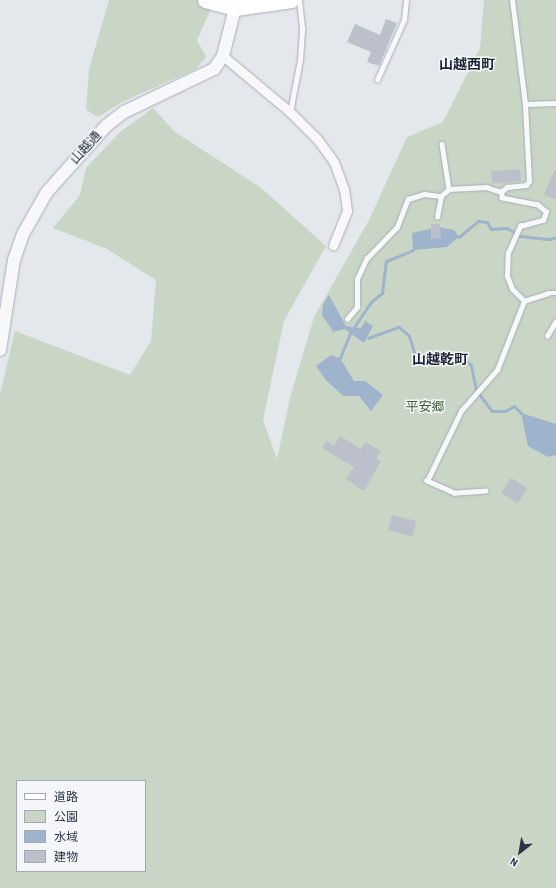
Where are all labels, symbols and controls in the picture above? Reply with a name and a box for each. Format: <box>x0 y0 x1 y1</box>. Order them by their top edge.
district label: 山越西町 <box>439 56 495 72</box>
street label: 山越通 <box>67 128 105 168</box>
district label: 山越乾町 <box>412 351 468 367</box>
park label: 平安郷 <box>406 399 444 415</box>
legend <box>16 780 146 872</box>
text: 道路 <box>54 789 78 805</box>
text: 公園 <box>54 809 78 825</box>
text: 水域 <box>54 829 78 845</box>
north arrow <box>500 832 540 872</box>
text: 建物 <box>54 849 78 865</box>
text: N <box>507 855 520 870</box>

